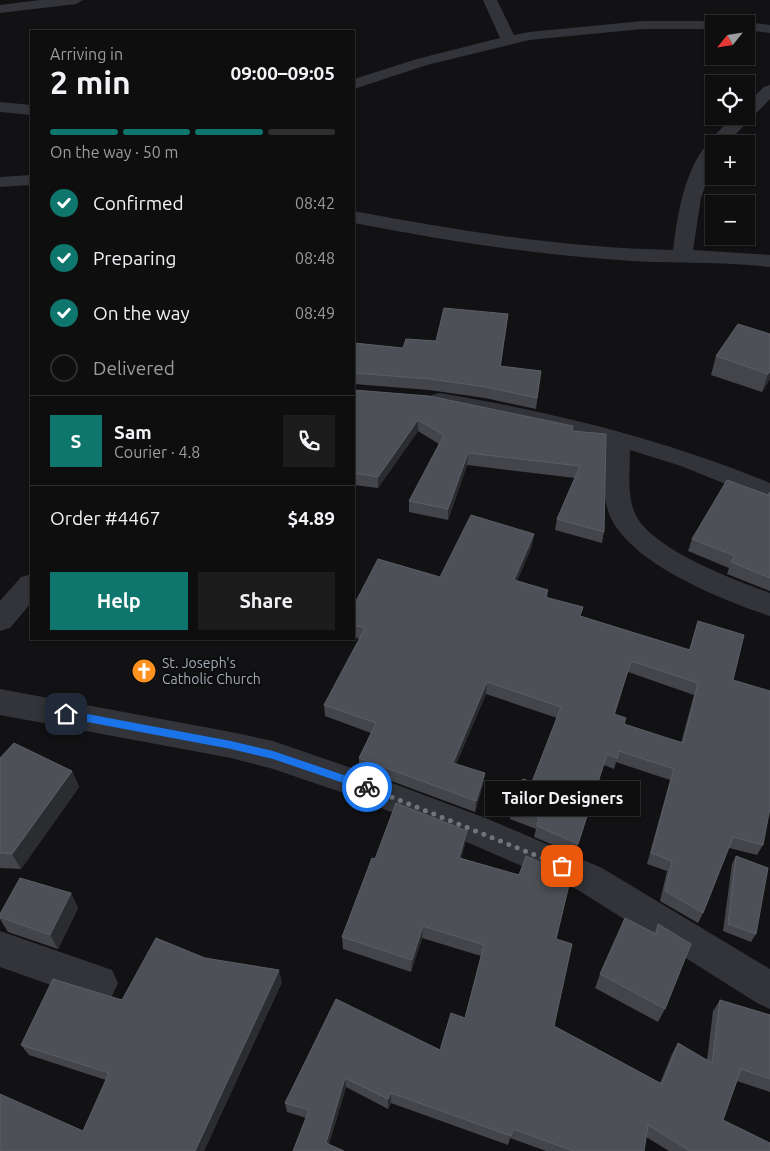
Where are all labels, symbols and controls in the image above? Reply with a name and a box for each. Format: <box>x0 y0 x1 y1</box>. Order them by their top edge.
north arrow <box>705 15 755 65</box>
map controls <box>705 15 755 245</box>
text: Arriving in <box>50 45 123 63</box>
text: 09:00–09:05 <box>230 62 335 84</box>
text: 2 min <box>50 64 131 100</box>
button: locate <box>705 75 755 125</box>
button: + <box>705 135 755 185</box>
text: On the way · 50 m <box>50 143 178 161</box>
icon: check <box>50 189 78 217</box>
text: Confirmed <box>93 192 184 214</box>
text: 08:42 <box>295 194 335 212</box>
button: − <box>705 195 755 245</box>
icon: check <box>50 244 78 272</box>
text: Preparing <box>93 247 177 269</box>
text: 08:48 <box>295 249 335 267</box>
icon: check <box>50 299 78 327</box>
text: On the way <box>93 302 190 324</box>
text: 08:49 <box>295 304 335 322</box>
text: Delivered <box>93 357 175 379</box>
button: phone <box>283 415 335 467</box>
text: Sam <box>114 421 152 443</box>
text: S <box>71 430 81 452</box>
text: Courier · 4.8 <box>114 443 200 461</box>
text: Order #4467 <box>50 507 160 529</box>
text: $4.89 <box>287 507 335 529</box>
button: Help <box>50 572 188 630</box>
button: Share <box>198 572 335 630</box>
place label: St. Joseph's Catholic Church <box>162 655 261 687</box>
church icon: St. Joseph's Catholic Church <box>131 658 157 684</box>
pin <box>45 693 87 735</box>
icon: home <box>52 700 80 728</box>
courier <box>342 762 392 812</box>
icon: bike <box>353 773 381 801</box>
callout: Tailor Designers <box>484 781 640 816</box>
text: Tailor Designers <box>502 789 623 807</box>
pin <box>541 845 583 887</box>
icon: bag <box>548 852 576 880</box>

